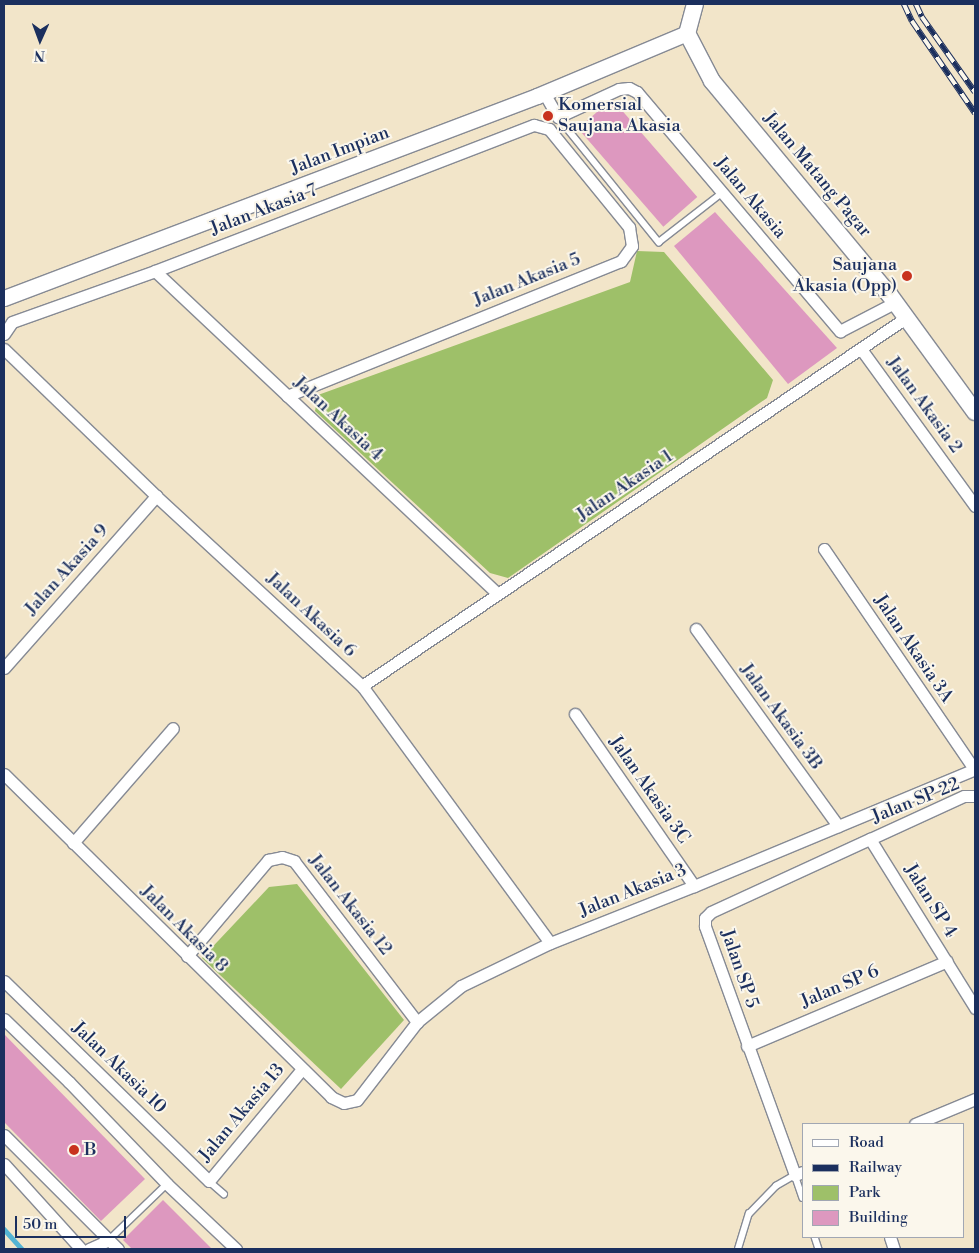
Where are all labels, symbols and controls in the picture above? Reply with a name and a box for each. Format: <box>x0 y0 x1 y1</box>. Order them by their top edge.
north arrow <box>15 15 65 65</box>
text: N <box>34 46 45 64</box>
place label: Komersial Saujana Akasia <box>558 95 681 138</box>
street label: Jalan Matang Pagar <box>758 108 876 242</box>
marker: Komersial Saujana Akasia <box>542 110 554 122</box>
street label: Jalan Impian <box>287 122 393 180</box>
street label: Jalan Akasia <box>710 153 790 243</box>
street label: Jalan Akasia 7 <box>207 180 321 240</box>
street label: Jalan Akasia 5 <box>470 249 584 311</box>
place label: Saujana Akasia (Opp) <box>793 255 897 298</box>
marker: Saujana Akasia (Opp) <box>901 270 913 282</box>
street label: Jalan Akasia 2 <box>882 353 966 457</box>
street label: Jalan Akasia 4 <box>289 372 387 466</box>
street label: Jalan Akasia 1 <box>573 446 677 526</box>
street label: Jalan Akasia 9 <box>21 520 113 620</box>
street label: Jalan Akasia 6 <box>262 568 360 662</box>
street label: Jalan Akasia 3A <box>869 591 957 707</box>
street label: Jalan Akasia 3B <box>735 660 827 774</box>
street label: Jalan Akasia 3C <box>604 732 694 848</box>
street label: Jalan SP 22 <box>869 774 963 828</box>
street label: Jalan Akasia 12 <box>304 850 396 960</box>
street label: Jalan Akasia 3 <box>576 860 690 922</box>
street label: Jalan SP 4 <box>899 860 961 942</box>
street label: Jalan Akasia 8 <box>136 881 232 977</box>
street label: Jalan SP 5 <box>715 927 763 1011</box>
street label: Jalan SP 6 <box>798 961 882 1013</box>
street label: Jalan Akasia 10 <box>67 1018 171 1118</box>
street label: Jalan Akasia 13 <box>195 1060 289 1166</box>
legend <box>802 1123 964 1238</box>
text: Road <box>849 1133 884 1152</box>
place label: B <box>84 1139 97 1161</box>
marker: B <box>68 1144 80 1156</box>
text: Railway <box>849 1158 902 1177</box>
text: Park <box>849 1183 880 1202</box>
scale bar <box>18 1206 129 1238</box>
text: Building <box>849 1208 908 1227</box>
text: 50 m <box>23 1215 57 1234</box>

